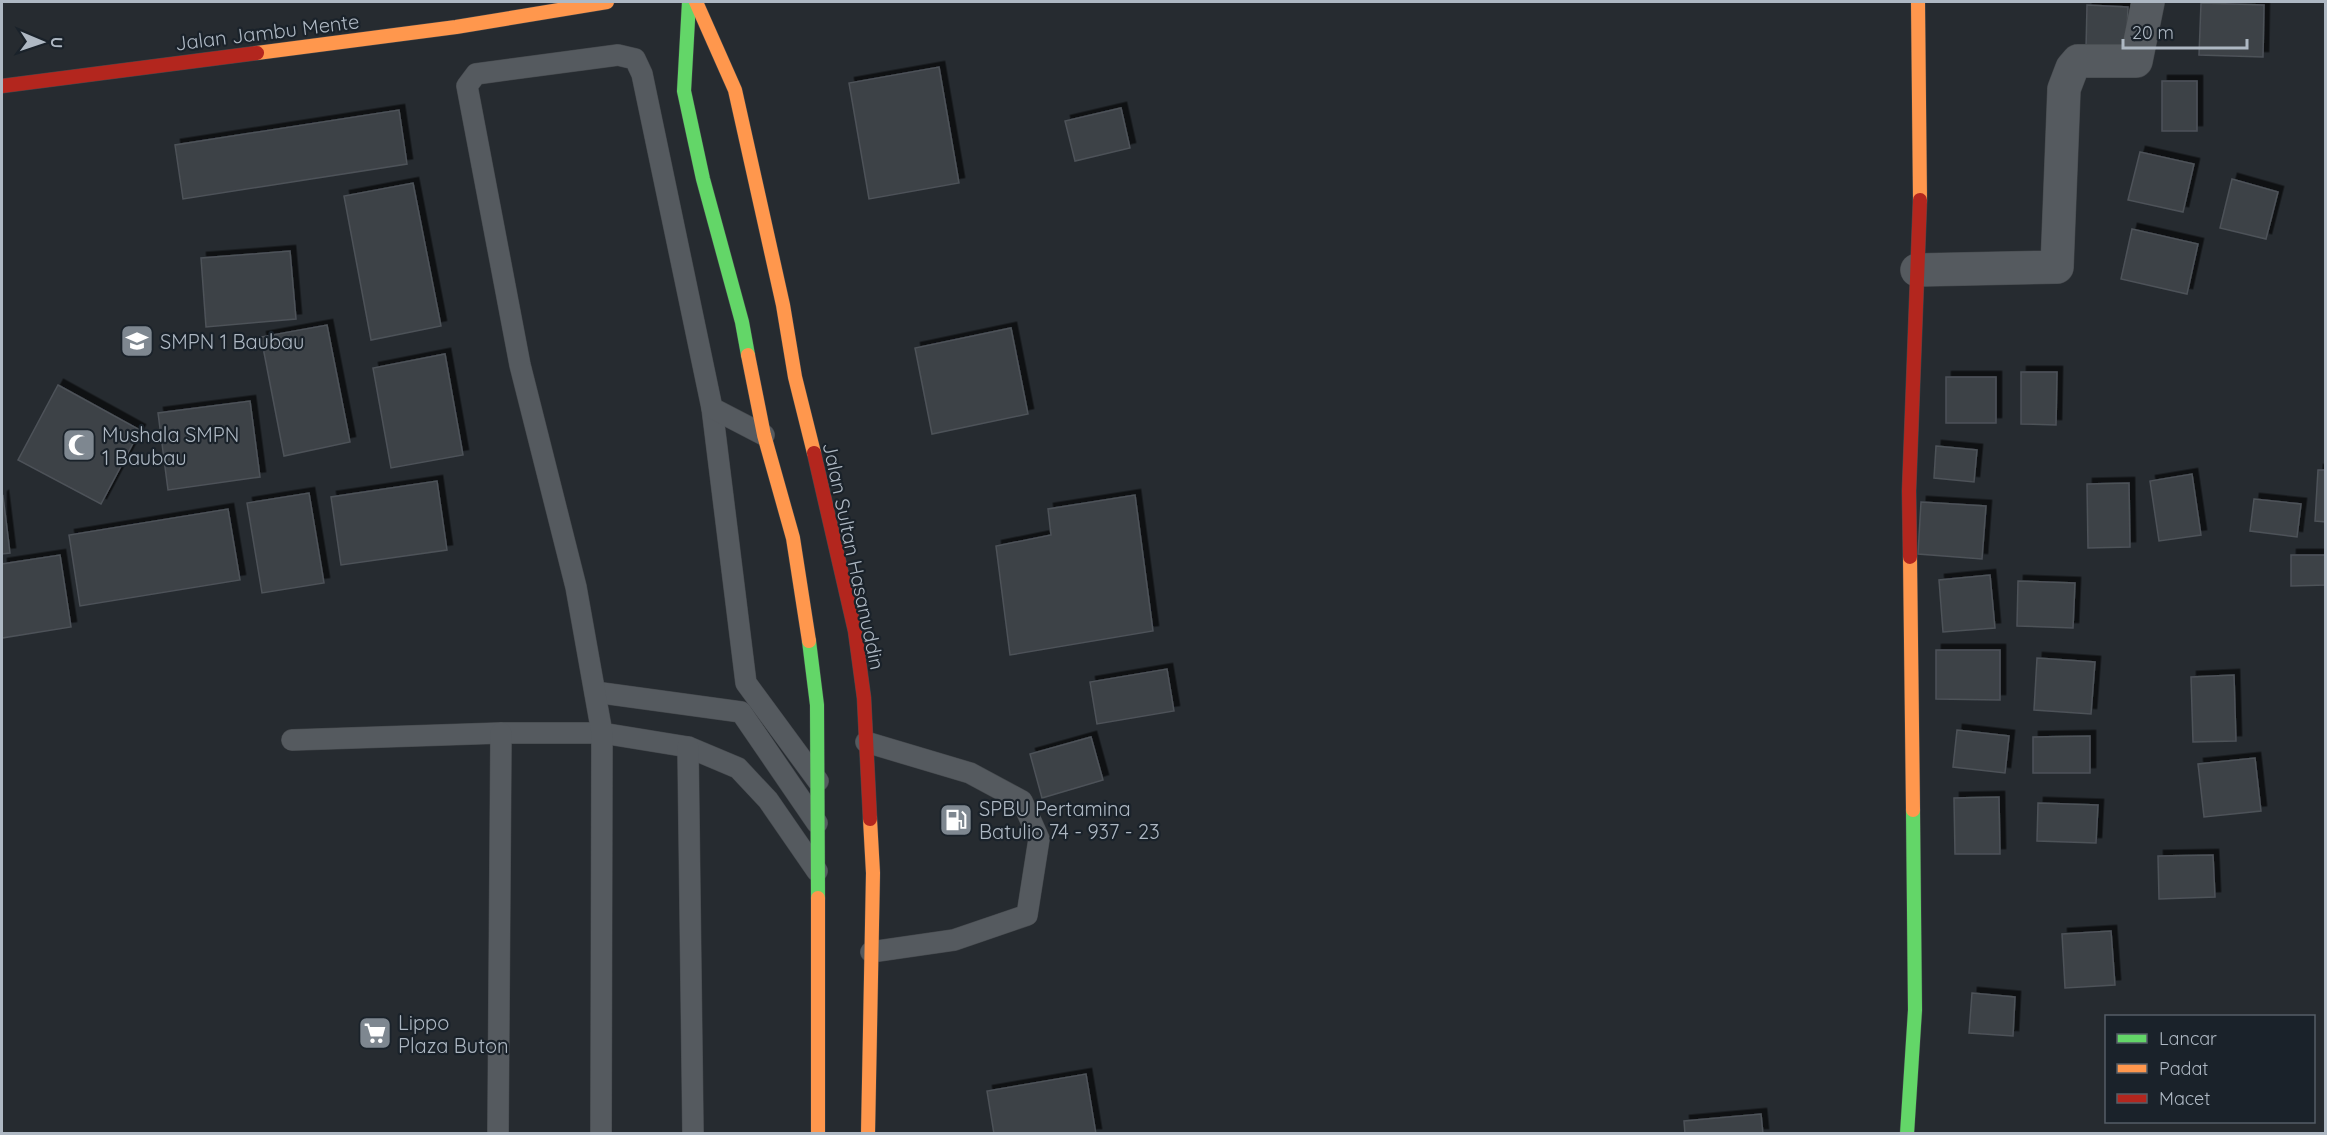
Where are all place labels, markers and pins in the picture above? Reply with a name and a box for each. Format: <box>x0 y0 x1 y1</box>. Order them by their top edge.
school or university icon: SMPN 1 Baubau <box>119 323 155 359</box>
place label: SMPN 1 Baubau <box>160 329 304 354</box>
place label: Mushala SMPN 1 Baubau <box>102 422 239 470</box>
mosque icon: Mushala SMPN 1 Baubau <box>61 427 97 463</box>
place label: SPBU Pertamina Batulio 74 - 937 - 23 <box>979 796 1160 844</box>
fuel station icon: SPBU Pertamina Batulio 74 - 937 - 23 <box>938 802 974 838</box>
place label: Lippo Plaza Buton <box>398 1010 509 1058</box>
supermarket icon: Lippo Plaza Buton <box>357 1015 393 1051</box>

